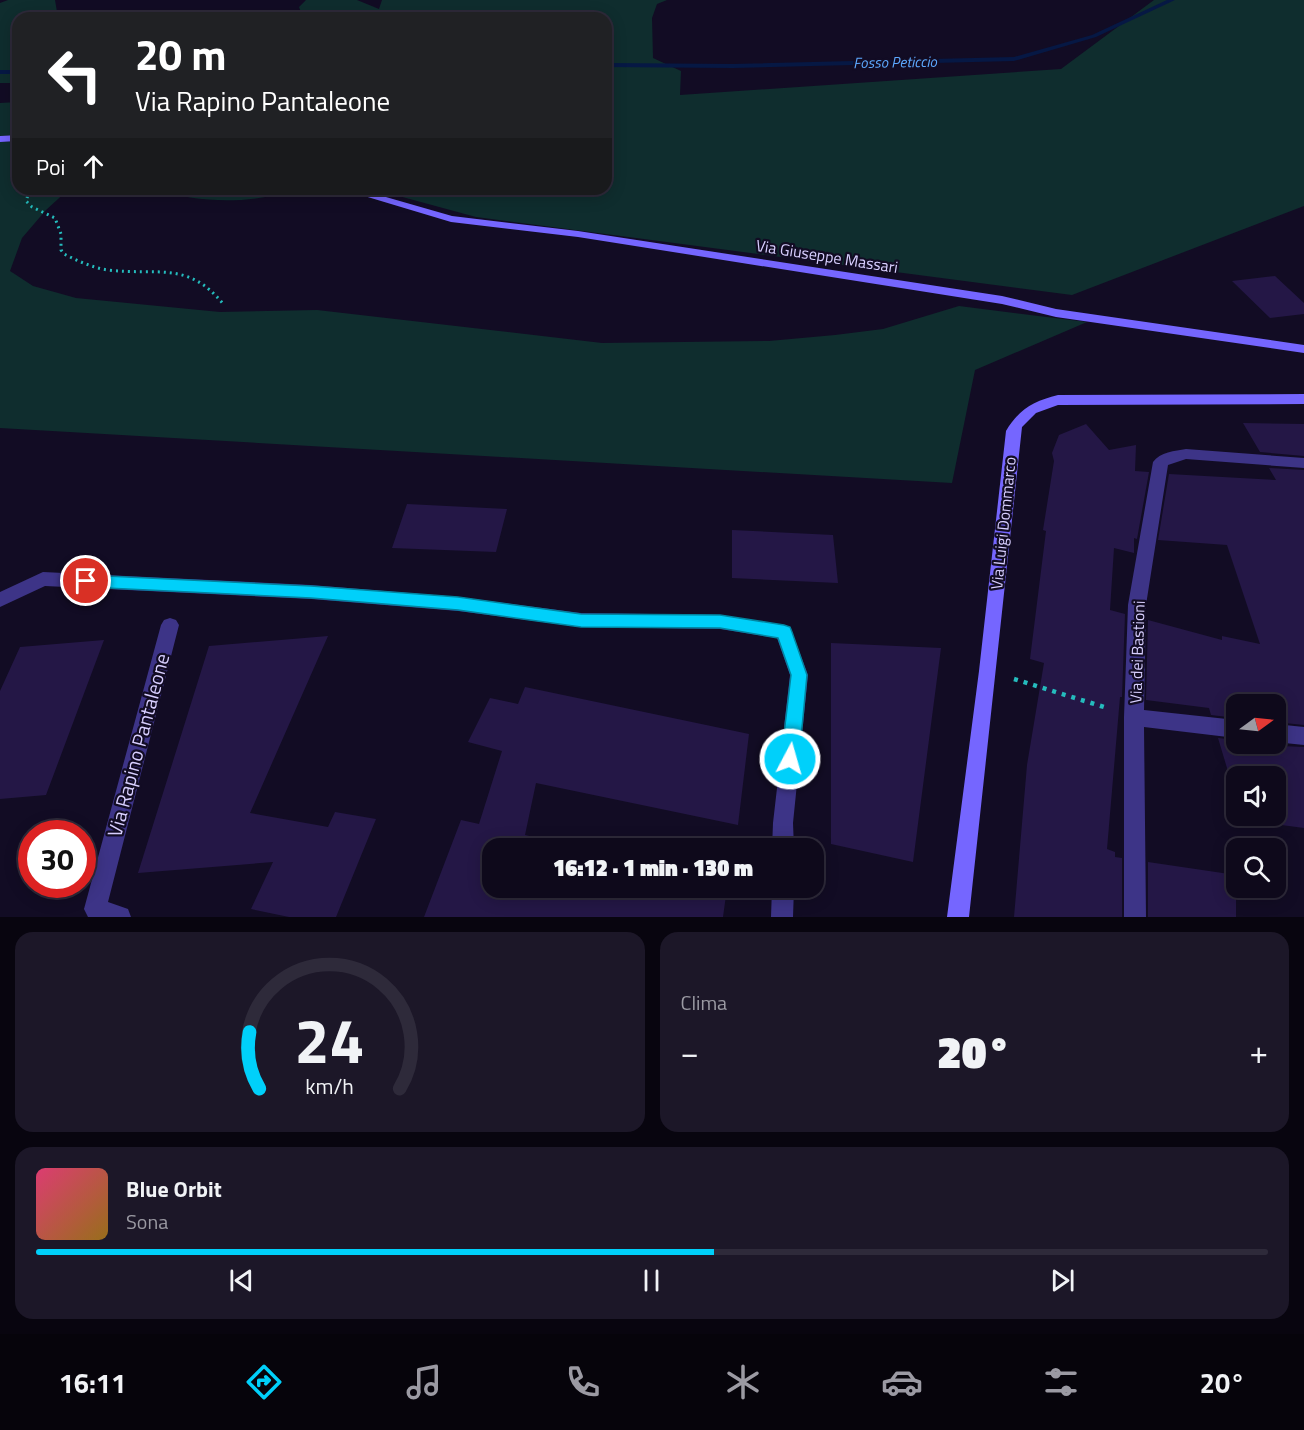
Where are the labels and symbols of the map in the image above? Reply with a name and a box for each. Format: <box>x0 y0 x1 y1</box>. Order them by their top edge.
water label: Fosso Peticcio <box>853 50 938 74</box>
street label: Via Giuseppe Massari <box>754 233 900 279</box>
street label: Via Luigi Dommarco <box>984 455 1022 591</box>
pin <box>60 555 111 606</box>
street label: Via dei Bastioni <box>1123 600 1151 704</box>
street label: Via Rapino Pantaleone <box>99 650 177 840</box>
north arrow <box>1226 694 1286 754</box>
position arrow <box>758 727 822 791</box>
speed limit sign: 30 <box>18 820 96 898</box>

